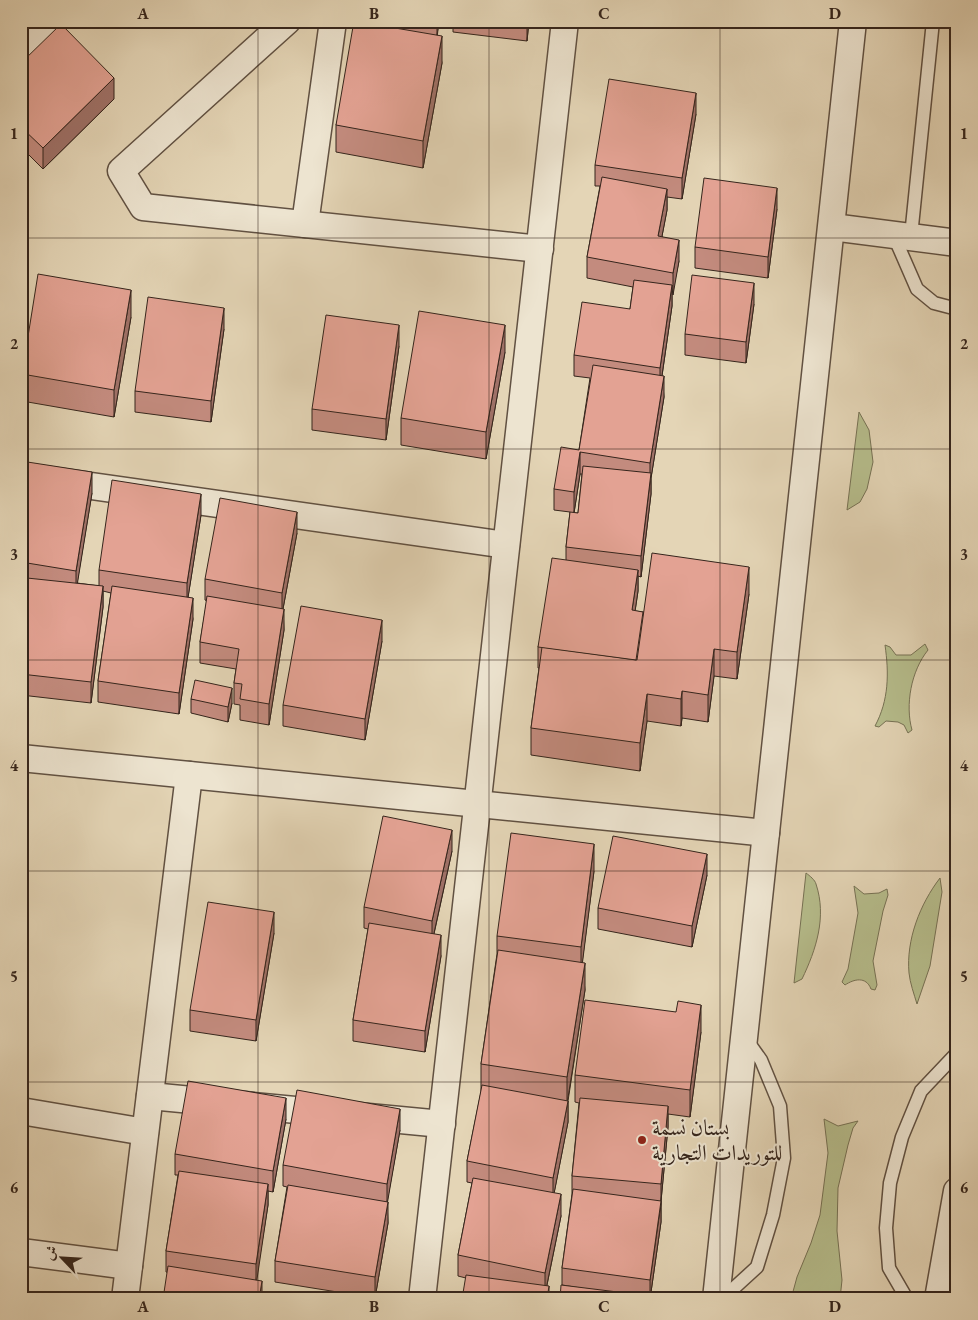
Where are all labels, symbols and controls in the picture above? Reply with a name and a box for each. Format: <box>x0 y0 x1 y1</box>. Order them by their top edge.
text: A <box>136 3 149 24</box>
text: B <box>369 3 379 24</box>
text: C <box>598 3 610 24</box>
text: D <box>829 3 841 24</box>
text: 1 <box>10 123 18 144</box>
text: 1 <box>960 123 968 144</box>
text: 2 <box>10 333 19 354</box>
text: 2 <box>960 333 969 354</box>
text: 3 <box>10 544 18 565</box>
text: 3 <box>960 544 968 565</box>
text: 4 <box>10 755 19 776</box>
text: 4 <box>960 755 969 776</box>
text: 5 <box>10 966 18 987</box>
text: 5 <box>960 966 968 987</box>
place label: بستان نسمة للتوريدات التجارية <box>652 1113 783 1167</box>
marker: بستان نسمة للتوريدات التجارية <box>636 1134 648 1146</box>
text: 6 <box>10 1177 19 1198</box>
text: 6 <box>960 1177 969 1198</box>
north arrow <box>38 1232 88 1282</box>
text: ش <box>39 1242 61 1263</box>
text: A <box>136 1296 149 1317</box>
text: B <box>369 1296 379 1317</box>
text: C <box>598 1296 610 1317</box>
text: D <box>829 1296 841 1317</box>

